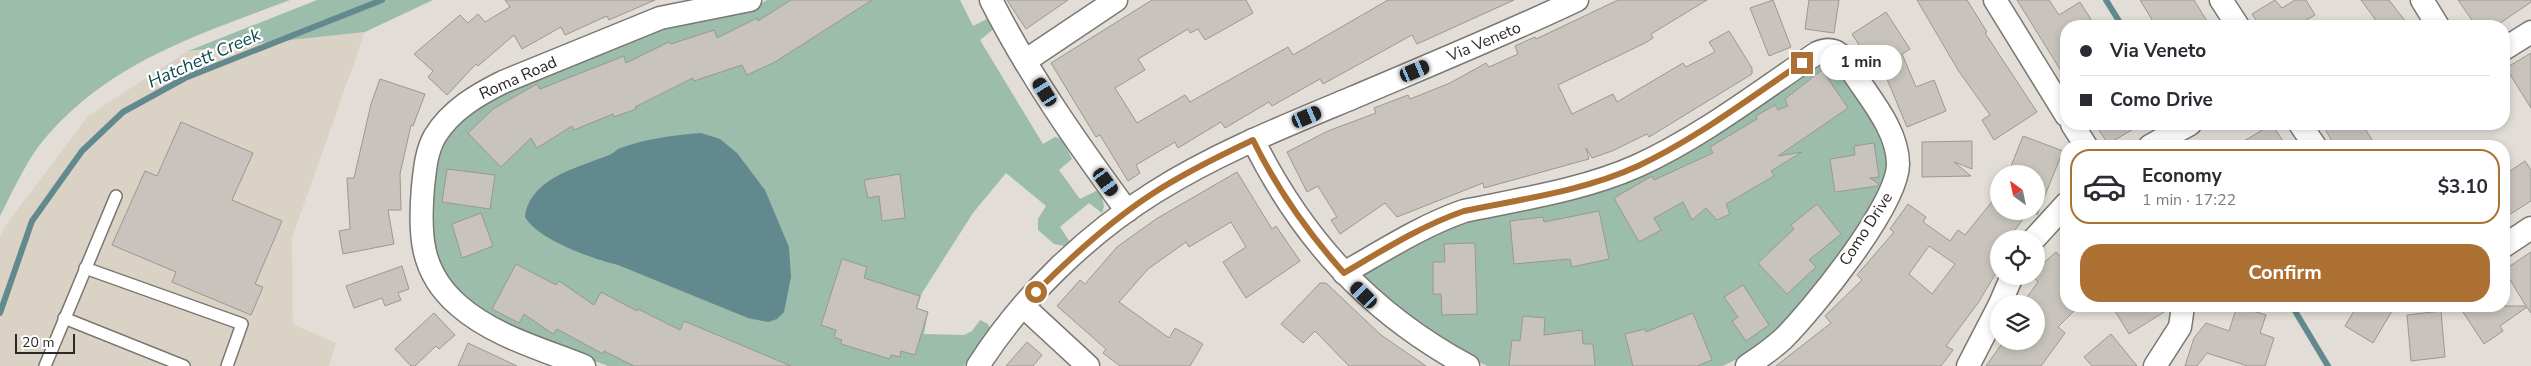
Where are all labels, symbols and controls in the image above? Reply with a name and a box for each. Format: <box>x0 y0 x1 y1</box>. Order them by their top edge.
street label: Via Veneto <box>1443 17 1524 68</box>
water label: Hatchett Creek <box>144 22 265 94</box>
text: Via Veneto <box>2110 38 2206 64</box>
callout: 1 min <box>1820 46 1902 80</box>
street label: Roma Road <box>476 51 560 105</box>
text: 1 min <box>1840 51 1882 73</box>
route end <box>1791 52 1813 74</box>
car <box>1398 58 1431 84</box>
car <box>1030 75 1059 109</box>
text: Como Drive <box>2110 87 2213 113</box>
car <box>1290 104 1323 130</box>
text: Economy <box>2142 163 2222 189</box>
icon: car <box>2082 164 2127 209</box>
car <box>1091 165 1120 199</box>
north arrow <box>1990 165 2045 220</box>
map controls <box>1990 165 2045 350</box>
text: $3.10 <box>2438 174 2488 200</box>
street label: Como Drive <box>1834 188 1898 270</box>
text: 1 min · 17:22 <box>2142 189 2236 211</box>
button: locate <box>1990 230 2045 285</box>
button: Confirm <box>2080 244 2490 302</box>
car <box>1348 279 1379 311</box>
route start <box>1025 281 1047 303</box>
button: layers <box>1990 295 2045 350</box>
scale bar <box>15 331 75 354</box>
text: 20 m <box>22 333 54 352</box>

